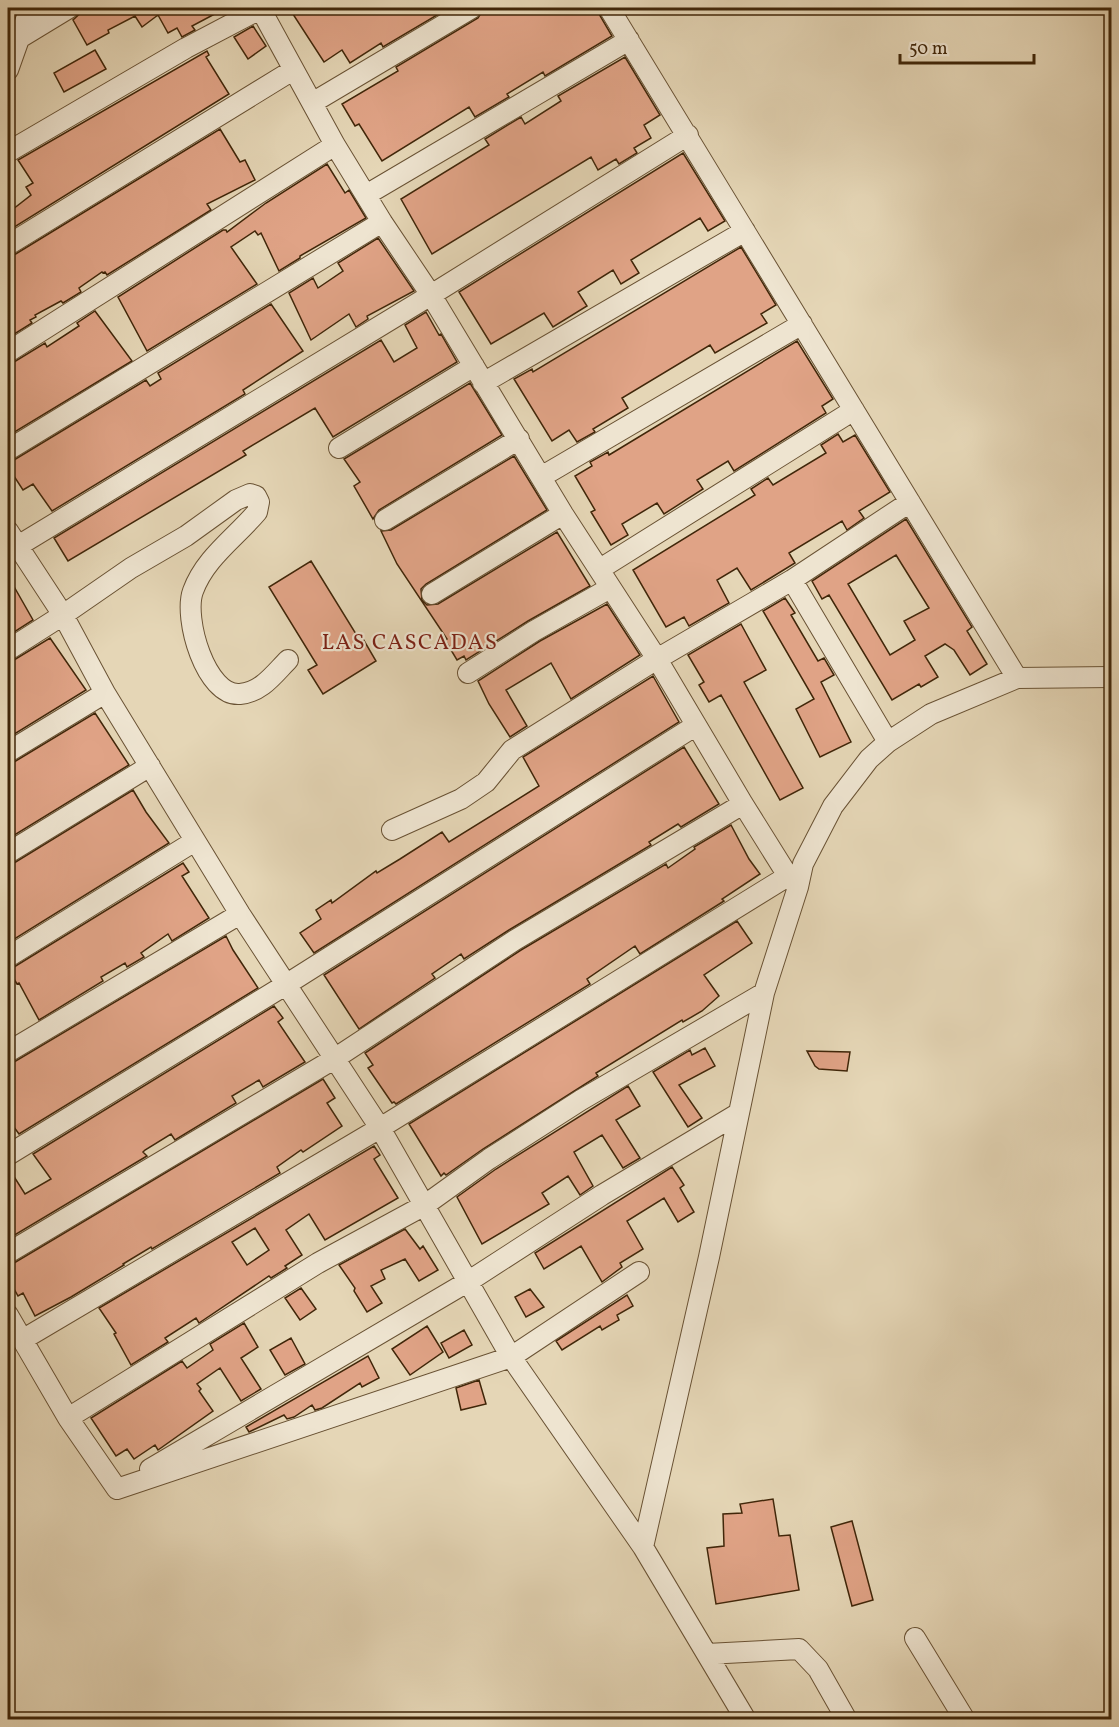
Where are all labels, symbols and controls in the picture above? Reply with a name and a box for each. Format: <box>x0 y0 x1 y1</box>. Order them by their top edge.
scale bar <box>900 27 1034 65</box>
text: 50 m <box>909 37 948 62</box>
district label: LAS CASCADAS <box>322 628 498 659</box>

